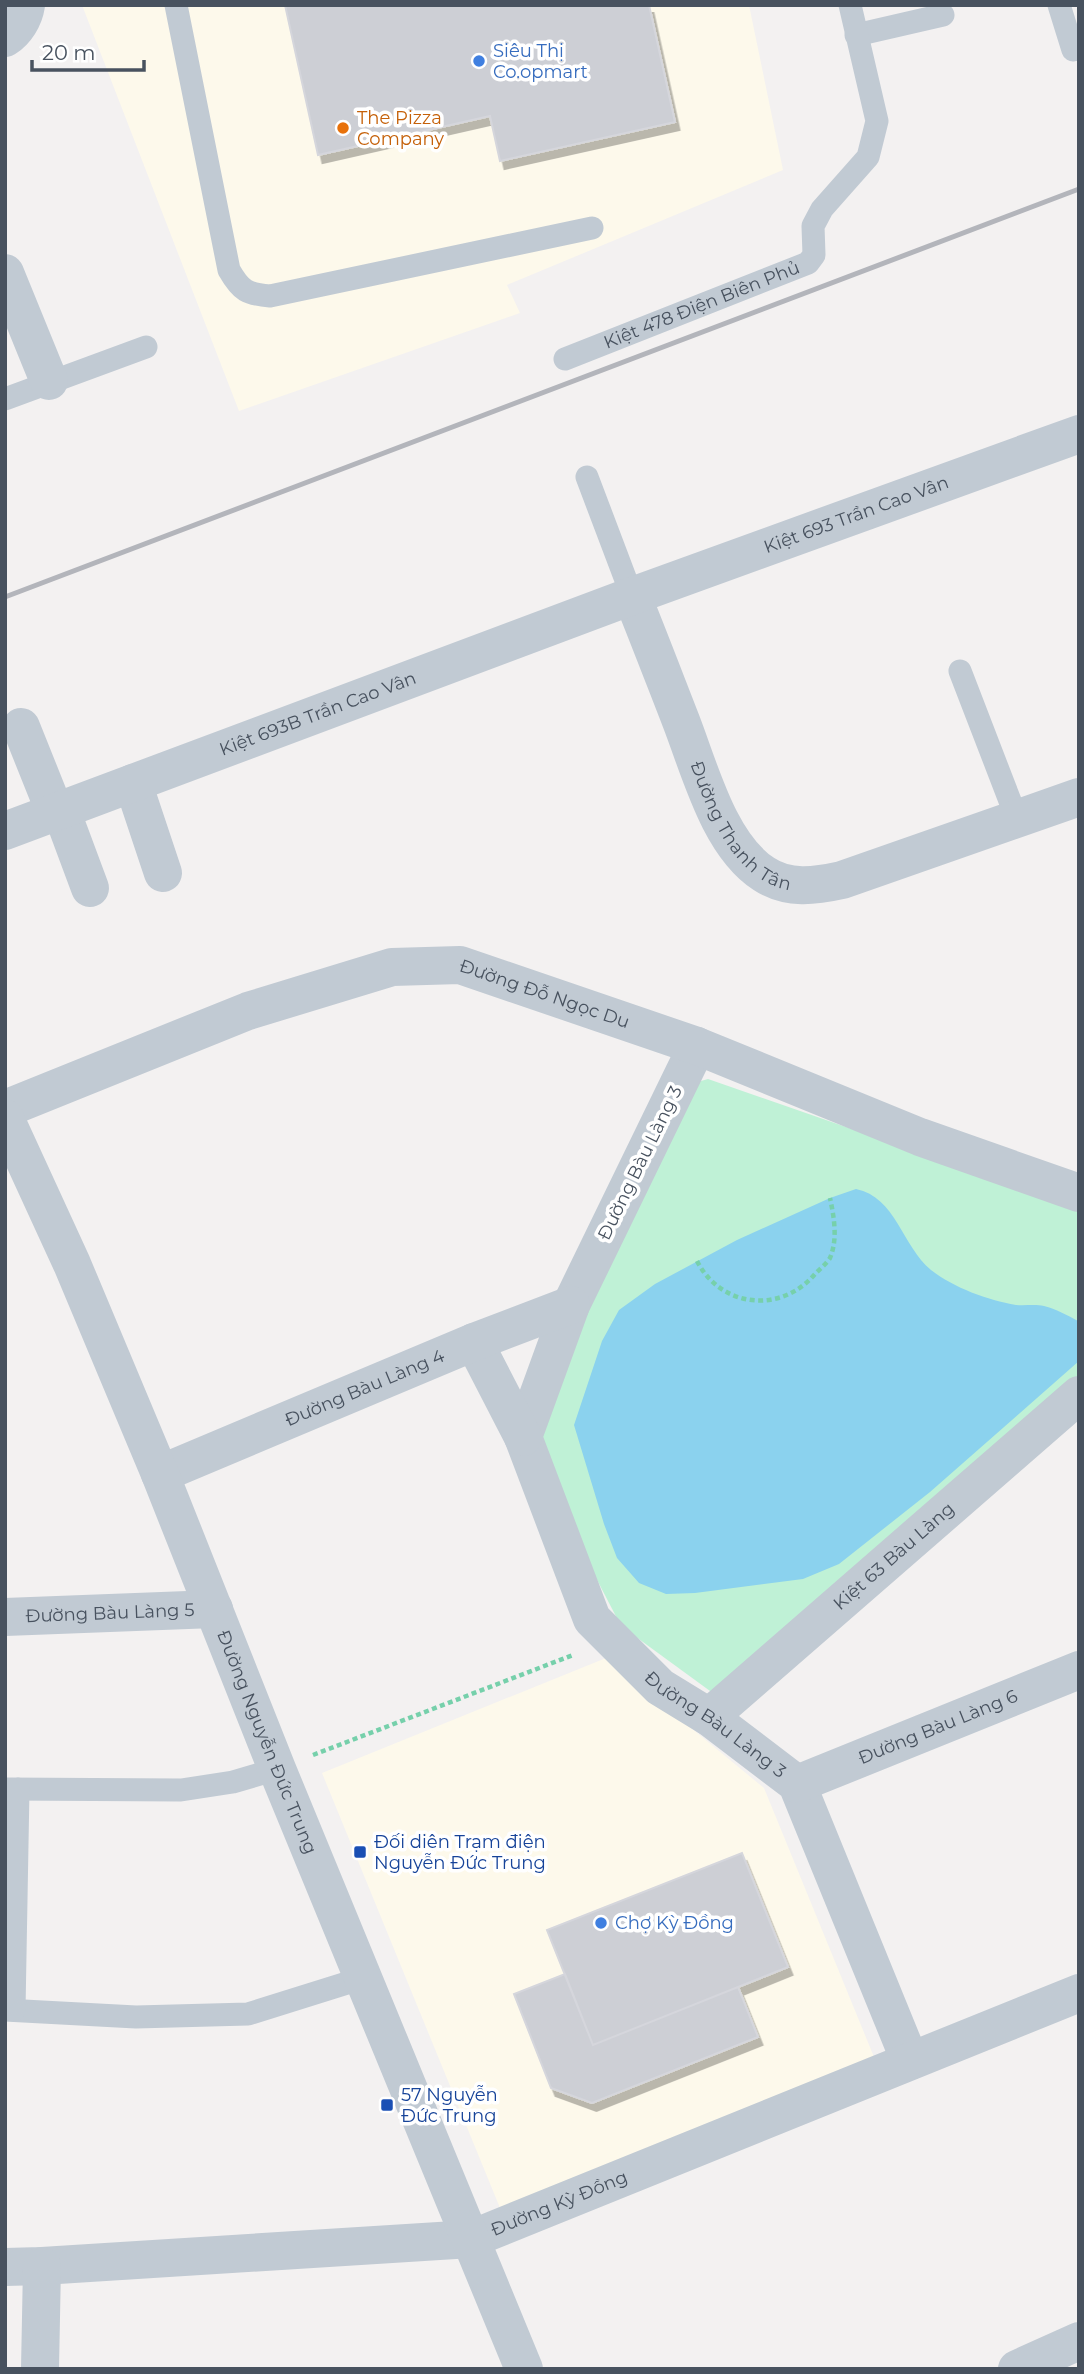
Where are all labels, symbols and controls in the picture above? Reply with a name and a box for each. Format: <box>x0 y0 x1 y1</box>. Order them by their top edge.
scale bar <box>32 28 144 72</box>
text: 20 m <box>42 40 96 65</box>
place label: Siêu Thị Co.opmart <box>493 40 588 83</box>
marker: Siêu Thị Co.opmart <box>471 53 487 69</box>
place label: The Pizza Company <box>357 107 444 150</box>
marker: The Pizza Company <box>335 120 351 136</box>
street label: Kiệt 478 Điện Biên Phủ <box>600 256 803 354</box>
street label: Kiệt 693 Trần Cao Vân <box>761 471 952 558</box>
street label: Kiệt 693B Trần Cao Vân <box>216 667 419 761</box>
street label: Đường Thanh Tân <box>685 758 793 895</box>
street label: Đường Đỗ Ngọc Du <box>457 955 633 1033</box>
street label: Đường Bàu Làng 3 <box>593 1082 687 1244</box>
street label: Đường Bàu Làng 4 <box>282 1345 448 1431</box>
street label: Kiệt 63 Bàu Làng <box>829 1498 959 1615</box>
street label: Đường Bàu Làng 5 <box>25 1599 195 1627</box>
street label: Đường Nguyễn Đức Trung <box>212 1627 322 1857</box>
street label: Đường Bàu Làng 3 <box>640 1667 790 1783</box>
street label: Đường Bàu Làng 6 <box>855 1685 1021 1769</box>
place label: Đối diện Trạm điện Nguyễn Đức Trung <box>374 1831 546 1874</box>
marker: Đối diện Trạm điện Nguyễn Đức Trung <box>352 1844 368 1860</box>
place label: Chợ Kỳ Đồng <box>615 1912 734 1934</box>
marker: Chợ Kỳ Đồng <box>593 1915 609 1931</box>
place label: 57 Nguyễn Đức Trung <box>401 2084 498 2127</box>
marker: 57 Nguyễn Đức Trung <box>379 2097 395 2113</box>
street label: Đường Kỳ Đồng <box>488 2166 631 2241</box>

